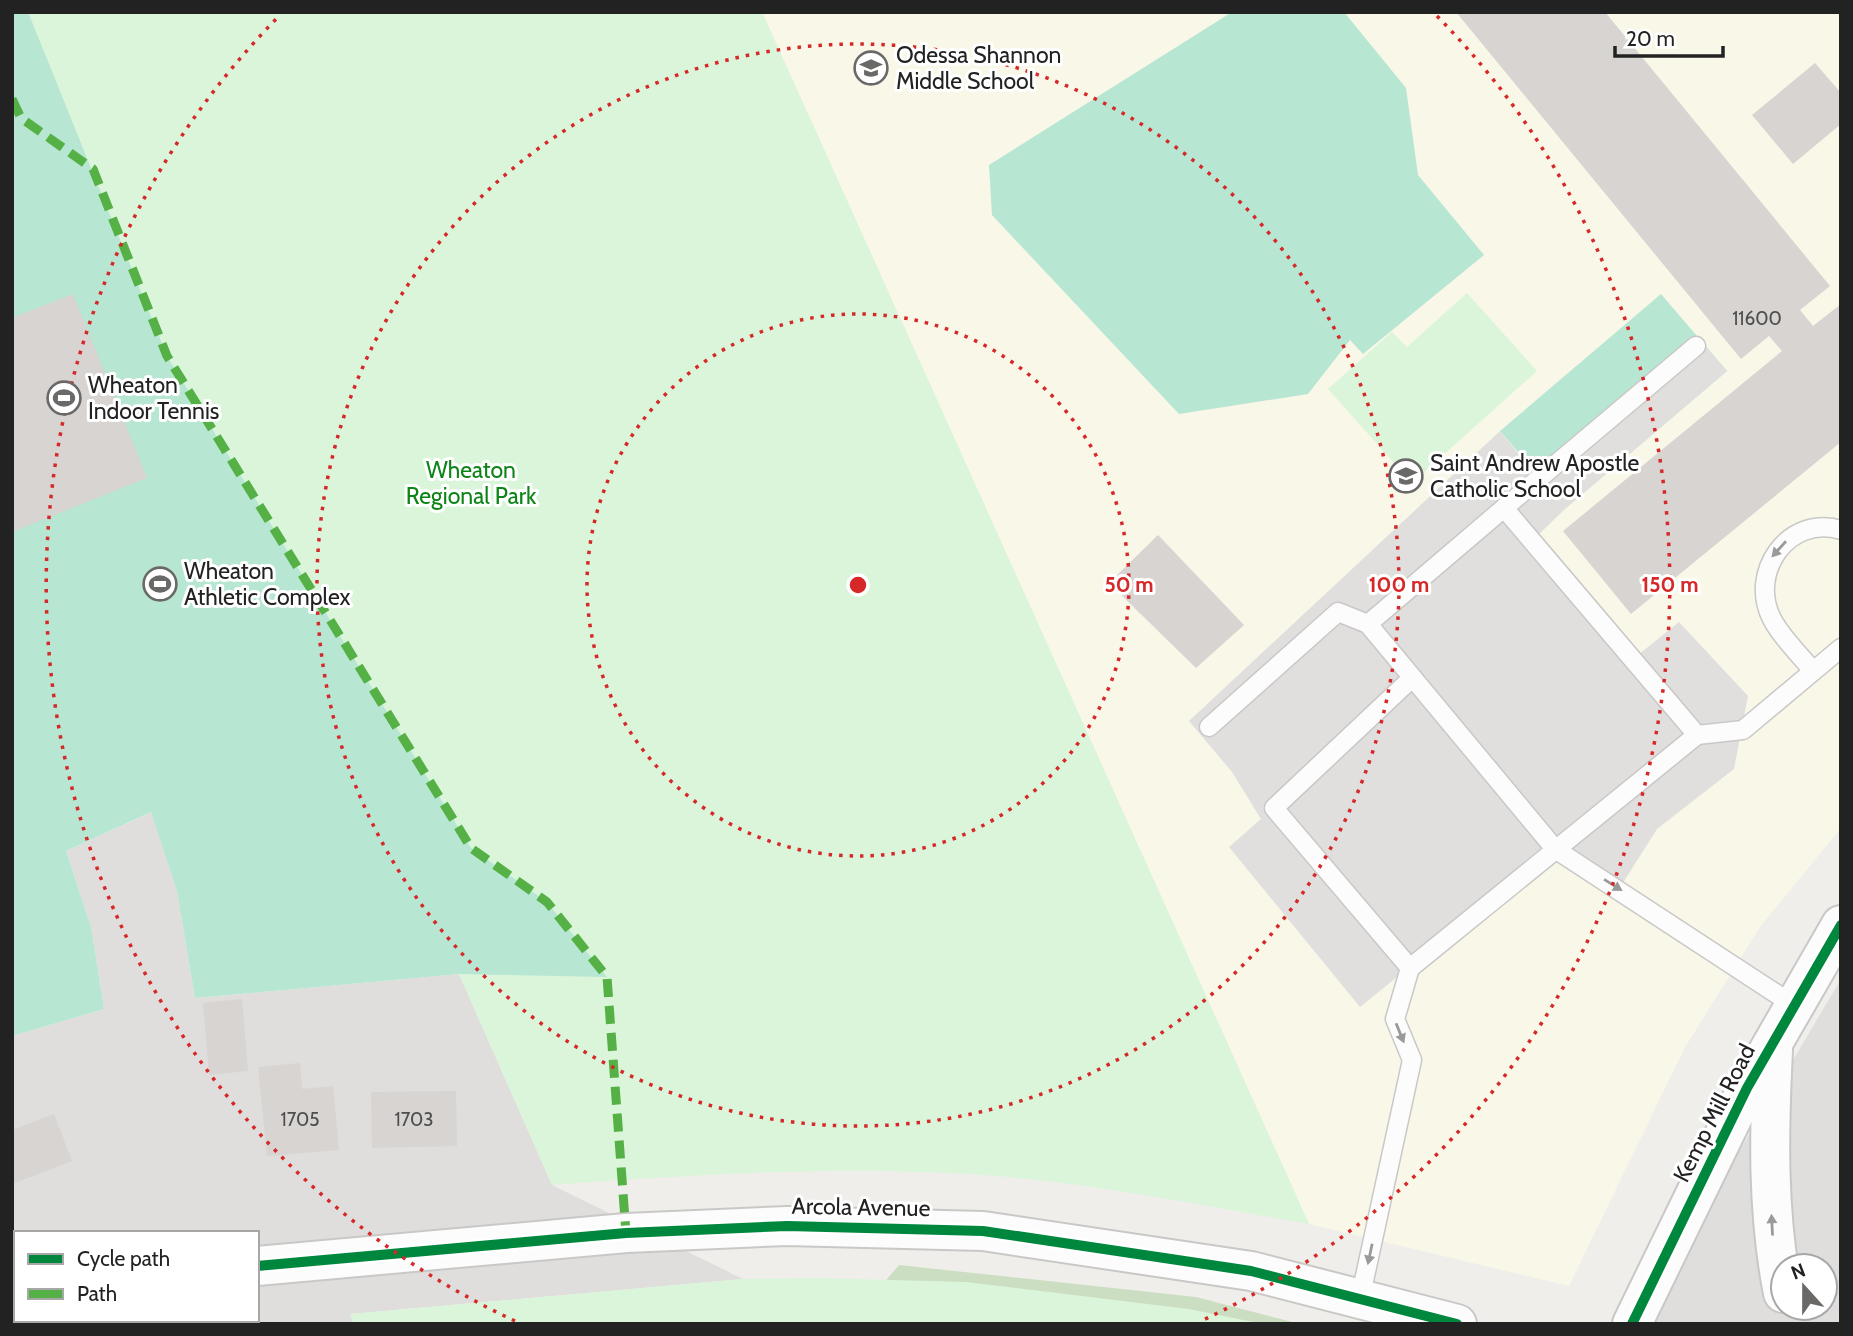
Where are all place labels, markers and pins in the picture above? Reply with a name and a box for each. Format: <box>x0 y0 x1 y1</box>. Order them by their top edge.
place label: Odessa Shannon Middle School <box>896 41 1061 95</box>
school or university icon: Odessa Shannon Middle School <box>852 49 890 87</box>
place label: Wheaton Indoor Tennis <box>88 371 219 425</box>
sports icon: Wheaton Indoor Tennis <box>45 379 83 417</box>
place label: Saint Andrew Apostle Catholic School <box>1430 449 1640 503</box>
school or university icon: Saint Andrew Apostle Catholic School <box>1387 457 1425 495</box>
place label: Wheaton Athletic Complex <box>184 557 351 611</box>
sports icon: Wheaton Athletic Complex <box>141 565 179 603</box>
centre of rings <box>846 573 870 597</box>

